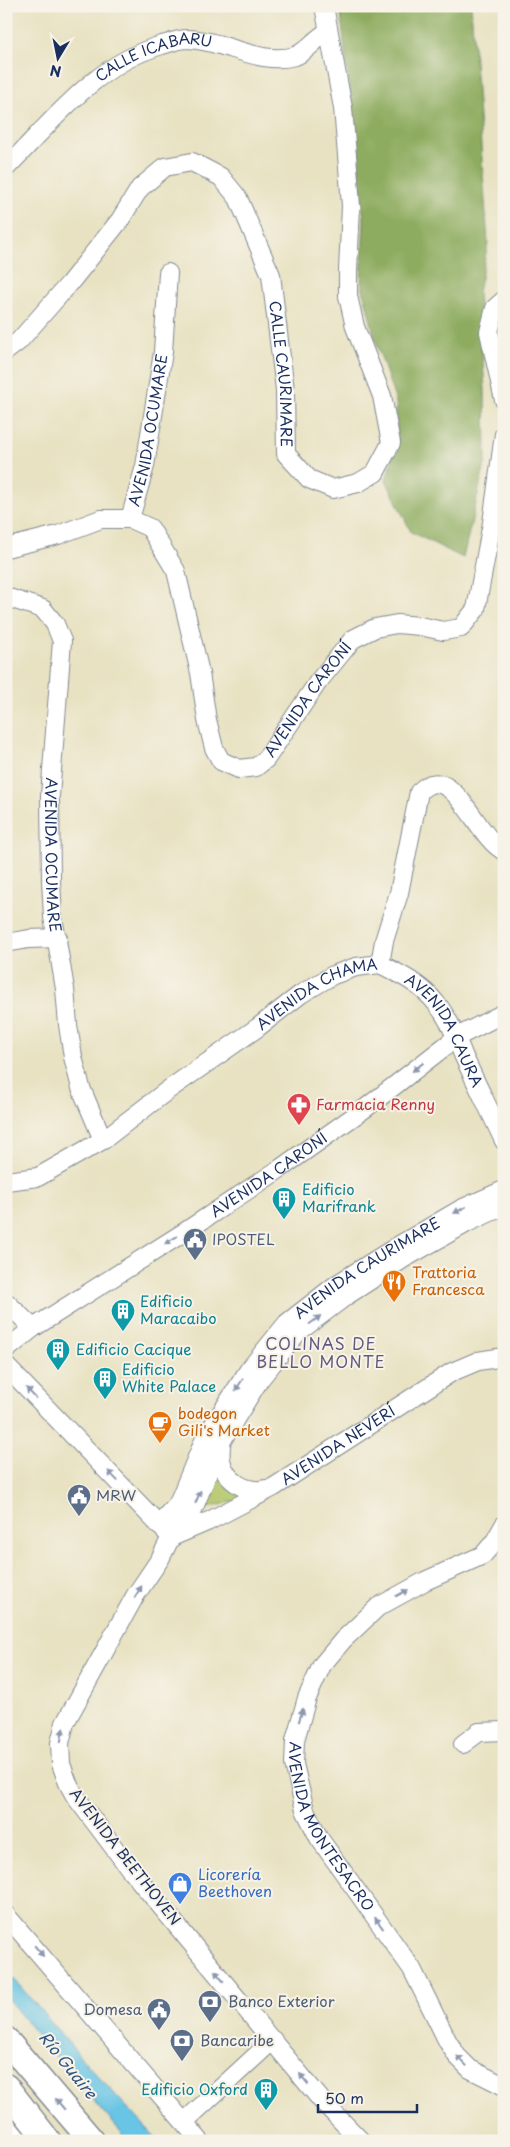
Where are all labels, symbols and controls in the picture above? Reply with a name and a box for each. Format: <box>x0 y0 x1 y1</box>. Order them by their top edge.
street label: CALLE ICABARU <box>90 26 214 87</box>
north arrow <box>32 32 82 82</box>
text: N <box>48 60 63 83</box>
street label: CALLE CAURIMARE <box>264 299 299 447</box>
street label: AVENIDA OCUMARE <box>121 352 173 509</box>
street label: AVENIDA CARONÍ <box>258 636 357 761</box>
street label: AVENIDA OCUMARE <box>40 777 68 934</box>
street label: AVENIDA CHAMA <box>251 951 379 1035</box>
street label: AVENIDA CAURA <box>401 967 490 1091</box>
one-way arrow <box>412 1061 425 1072</box>
pharmacy icon: Farmacia Renny <box>286 1092 312 1126</box>
place label: Farmacia Renny <box>316 1092 435 1115</box>
street label: AVENIDA CARONÍ <box>205 1125 332 1222</box>
place label: Edificio Marifrank <box>302 1177 376 1217</box>
building icon: Edificio Marifrank <box>271 1186 297 1220</box>
one-way arrow <box>453 1206 466 1215</box>
street label: AVENIDA CAURIMARE <box>289 1211 444 1323</box>
public building icon: IPOSTEL <box>182 1227 208 1261</box>
place label: IPOSTEL <box>212 1227 275 1250</box>
one-way arrow <box>164 1236 177 1245</box>
place label: Trattoria Francesca <box>412 1260 485 1300</box>
restaurant icon: Trattoria Francesca <box>381 1269 407 1303</box>
place label: Edificio Maracaibo <box>140 1289 217 1329</box>
building icon: Edificio Maracaibo <box>110 1298 136 1332</box>
one-way arrow <box>308 1314 321 1325</box>
district label: COLINAS DE BELLO MONTE <box>257 1331 385 1373</box>
building icon: Edificio Cacique <box>45 1337 71 1371</box>
place label: Edificio Cacique <box>76 1337 191 1360</box>
place label: Edificio White Palace <box>122 1357 216 1397</box>
building icon: Edificio White Palace <box>92 1366 118 1400</box>
one-way arrow <box>234 1378 244 1392</box>
one-way arrow <box>25 1388 37 1400</box>
street label: AVENIDA NEVERÍ <box>276 1398 400 1490</box>
place label: bodegon Gili's Market <box>178 1401 270 1441</box>
cafe icon: bodegon Gili's Market <box>147 1410 173 1444</box>
one-way arrow <box>107 1471 119 1483</box>
public building icon: MRW <box>66 1483 92 1517</box>
place label: MRW <box>96 1483 137 1506</box>
one-way arrow <box>195 1490 203 1504</box>
one-way arrow <box>133 1586 142 1599</box>
one-way arrow <box>395 1589 409 1598</box>
one-way arrow <box>298 1707 306 1722</box>
one-way arrow <box>58 1728 66 1743</box>
street label: AVENIDA MONTESACRO <box>284 1741 381 1916</box>
street label: AVENIDA BEETHOVEN <box>65 1782 187 1930</box>
place label: Licorería Beethoven <box>198 1862 272 1902</box>
shop icon: Licorería Beethoven <box>167 1871 193 1905</box>
one-way arrow <box>374 1916 384 1930</box>
one-way arrow <box>33 1945 44 1957</box>
one-way arrow <box>214 1970 225 1983</box>
bank icon: Banco Exterior <box>197 1989 223 2023</box>
place label: Banco Exterior <box>228 1989 335 2012</box>
place label: Domesa <box>83 1997 143 2020</box>
public building icon: Domesa <box>146 1997 172 2031</box>
water label: Río Guaire <box>34 2026 104 2104</box>
bank icon: Bancaribe <box>169 2028 195 2062</box>
place label: Bancaribe <box>200 2028 274 2051</box>
one-way arrow <box>456 2056 468 2068</box>
one-way arrow <box>299 2073 310 2086</box>
place label: Edificio Oxford <box>141 2077 248 2100</box>
building icon: Edificio Oxford <box>253 2077 279 2111</box>
scale bar <box>318 2082 416 2114</box>
text: 50 m <box>325 2086 364 2109</box>
one-way arrow <box>54 2098 66 2110</box>

